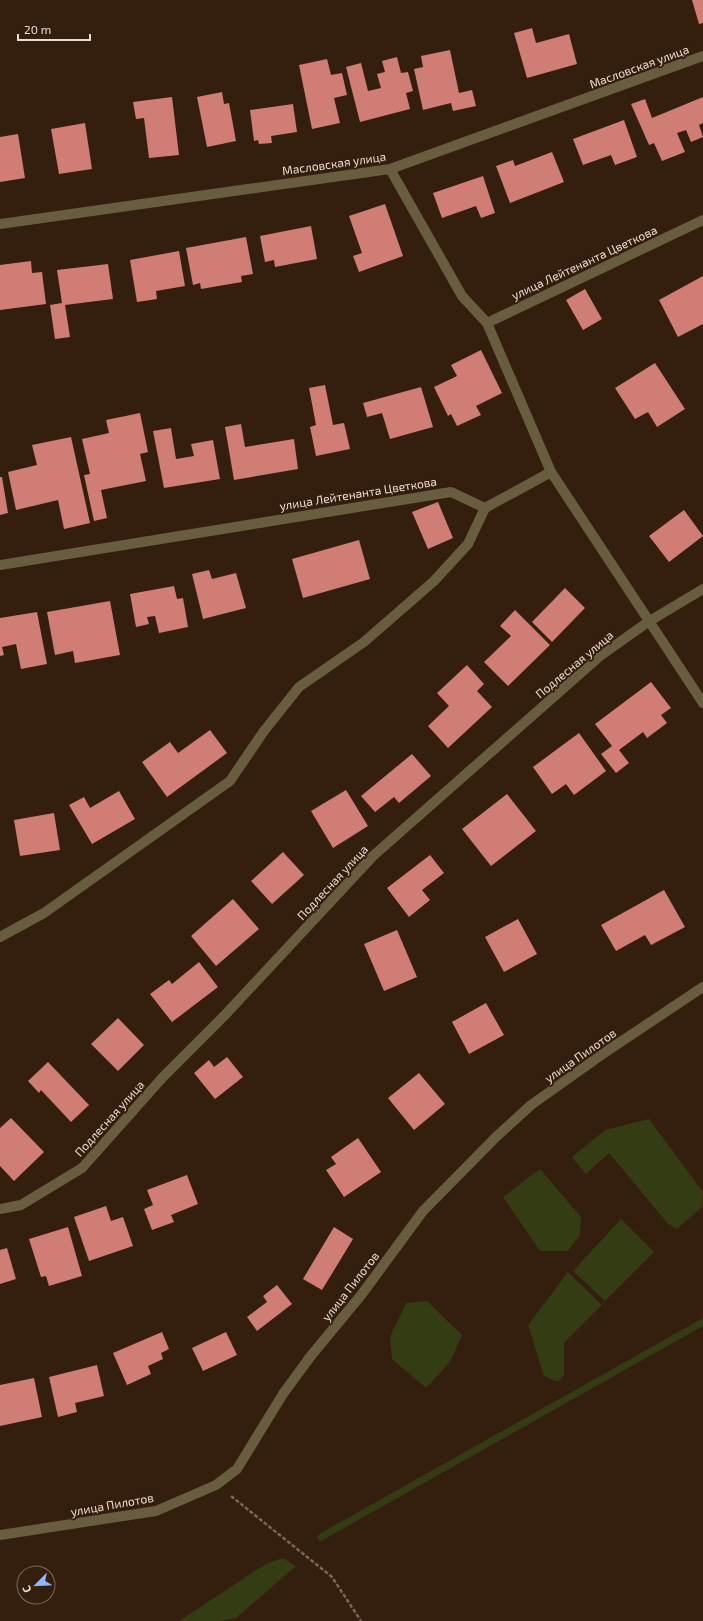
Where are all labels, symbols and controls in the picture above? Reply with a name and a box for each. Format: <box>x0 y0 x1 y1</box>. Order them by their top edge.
scale bar <box>18 16 90 42</box>
text: 20 m <box>24 22 51 36</box>
street label: Масловская улица <box>587 41 691 91</box>
street label: Масловская улица <box>281 149 387 178</box>
street label: улица Лейтенанта Цветкова <box>509 222 659 303</box>
street label: улица Лейтенанта Цветкова <box>278 474 438 513</box>
street label: Подлесная улица <box>532 627 616 701</box>
street label: Подлесная улица <box>294 842 371 923</box>
street label: улица Пилотов <box>542 1025 619 1086</box>
street label: Подлесная улица <box>71 1077 147 1159</box>
street label: улица Пилотов <box>319 1249 382 1324</box>
street label: улица Пилотов <box>69 1490 155 1519</box>
north arrow <box>16 1565 56 1605</box>
text: С <box>19 1583 34 1595</box>

